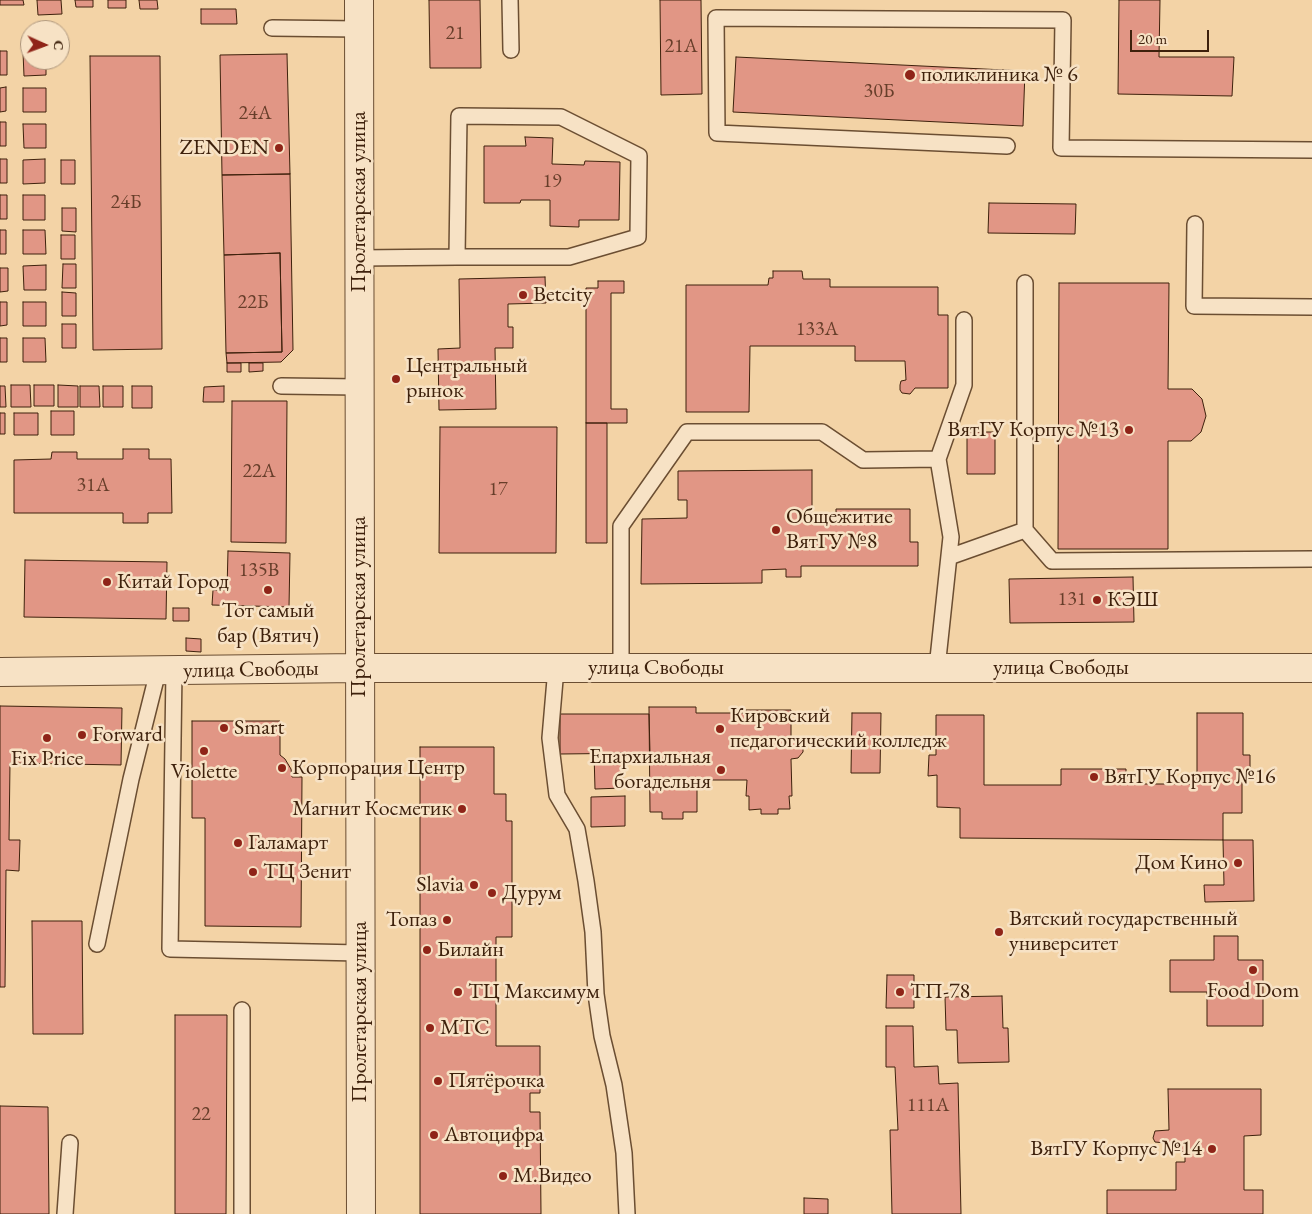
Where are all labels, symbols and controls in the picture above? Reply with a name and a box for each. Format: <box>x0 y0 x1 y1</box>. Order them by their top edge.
north arrow <box>20 20 70 70</box>
scale bar <box>1132 20 1211 52</box>
house number: 21 <box>445 22 465 46</box>
text: 20 m <box>1138 29 1167 48</box>
house number: 21А <box>664 35 698 59</box>
text: С <box>50 40 68 51</box>
place label: поликлиника № 6 <box>921 62 1078 88</box>
marker: поликлиника № 6 <box>903 68 917 82</box>
house number: 30Б <box>864 80 894 104</box>
house number: 24А <box>238 102 272 126</box>
street label: Пролетарская улица <box>346 111 372 293</box>
place label: ZENDEN <box>179 135 269 161</box>
marker: ZENDEN <box>273 142 285 154</box>
house number: 19 <box>542 170 562 194</box>
house number: 24Б <box>111 191 141 215</box>
place label: Betcity <box>533 282 592 308</box>
marker: Betcity <box>517 289 529 301</box>
house number: 22Б <box>238 291 268 315</box>
house number: 133А <box>796 318 838 342</box>
place label: Центральный рынок <box>406 353 528 404</box>
marker: Центральный рынок <box>390 373 402 385</box>
place label: ВятГУ Корпус №13 <box>947 417 1119 443</box>
marker: ВятГУ Корпус №13 <box>1123 424 1135 436</box>
house number: 22А <box>242 460 276 484</box>
house number: 31А <box>76 474 110 498</box>
house number: 17 <box>488 478 508 502</box>
place label: Общежитие ВятГУ №8 <box>786 504 893 556</box>
street label: Пролетарская улица <box>346 516 372 698</box>
marker: Общежитие ВятГУ №8 <box>770 524 782 536</box>
house number: 135В <box>239 559 279 583</box>
place label: Китай Город <box>117 569 229 595</box>
marker: Китай Город <box>101 576 113 588</box>
marker: Тот самый бар (Вятич) <box>262 584 274 596</box>
place label: КЭШ <box>1107 587 1159 613</box>
house number: 131 <box>1058 588 1086 612</box>
marker: КЭШ <box>1091 594 1103 606</box>
place label: Тот самый бар (Вятич) <box>217 598 319 650</box>
street label: улица Свободы <box>588 655 724 681</box>
street label: улица Свободы <box>993 655 1129 681</box>
street label: улица Свободы <box>183 656 319 684</box>
place label: Кировский педагогический колледж <box>730 703 947 754</box>
place label: Smart <box>234 715 284 741</box>
place label: Forward <box>92 722 163 748</box>
marker: Smart <box>218 722 230 734</box>
marker: Кировский педагогический колледж <box>714 723 726 735</box>
marker: Forward <box>76 729 88 741</box>
marker: Fix Price <box>41 732 53 744</box>
place label: Епархиальная богадельня <box>589 744 711 796</box>
marker: Violette <box>198 745 210 757</box>
place label: Fix Price <box>11 746 83 772</box>
place label: Корпорация Центр <box>292 755 465 781</box>
place label: Violette <box>171 759 237 785</box>
marker: Корпорация Центр <box>276 762 288 774</box>
marker: Епархиальная богадельня <box>715 764 727 776</box>
place label: ВятГУ Корпус №16 <box>1104 764 1276 790</box>
marker: ВятГУ Корпус №16 <box>1088 771 1100 783</box>
place label: Магнит Косметик <box>292 796 452 822</box>
marker: Магнит Косметик <box>456 803 468 815</box>
place label: Галамарт <box>248 830 328 856</box>
marker: Галамарт <box>232 837 244 849</box>
place label: Дом Кино <box>1135 850 1228 876</box>
marker: Дом Кино <box>1232 857 1244 869</box>
place label: ТЦ Зенит <box>263 859 351 885</box>
marker: ТЦ Зенит <box>247 866 259 878</box>
place label: Slavia <box>416 872 464 898</box>
marker: Slavia <box>468 879 480 891</box>
place label: Дурум <box>502 880 561 906</box>
marker: Дурум <box>486 887 498 899</box>
place label: Вятский государственный университет <box>1009 906 1238 958</box>
place label: Топаз <box>386 907 437 933</box>
marker: Топаз <box>441 914 453 926</box>
street label: Пролетарская улица <box>347 921 373 1103</box>
marker: Вятский государственный университет <box>993 926 1005 938</box>
place label: Билайн <box>437 937 504 963</box>
marker: Билайн <box>421 944 433 956</box>
marker: Food Dom <box>1247 964 1259 976</box>
place label: Food Dom <box>1207 978 1299 1004</box>
place label: ТЦ Максимум <box>468 979 600 1005</box>
place label: ТП-78 <box>910 979 970 1005</box>
marker: ТЦ Максимум <box>452 986 464 998</box>
marker: ТП-78 <box>894 986 906 998</box>
place label: МТС <box>440 1015 490 1041</box>
marker: МТС <box>424 1022 436 1034</box>
place label: Пятёрочка <box>448 1068 545 1094</box>
marker: Пятёрочка <box>432 1075 444 1087</box>
house number: 111А <box>907 1094 949 1118</box>
house number: 22 <box>191 1103 211 1127</box>
place label: Автоцифра <box>444 1122 544 1148</box>
marker: Автоцифра <box>428 1129 440 1141</box>
place label: ВятГУ Корпус №14 <box>1030 1136 1202 1162</box>
marker: ВятГУ Корпус №14 <box>1206 1143 1218 1155</box>
place label: М.Видео <box>513 1163 592 1189</box>
marker: М.Видео <box>497 1170 509 1182</box>

